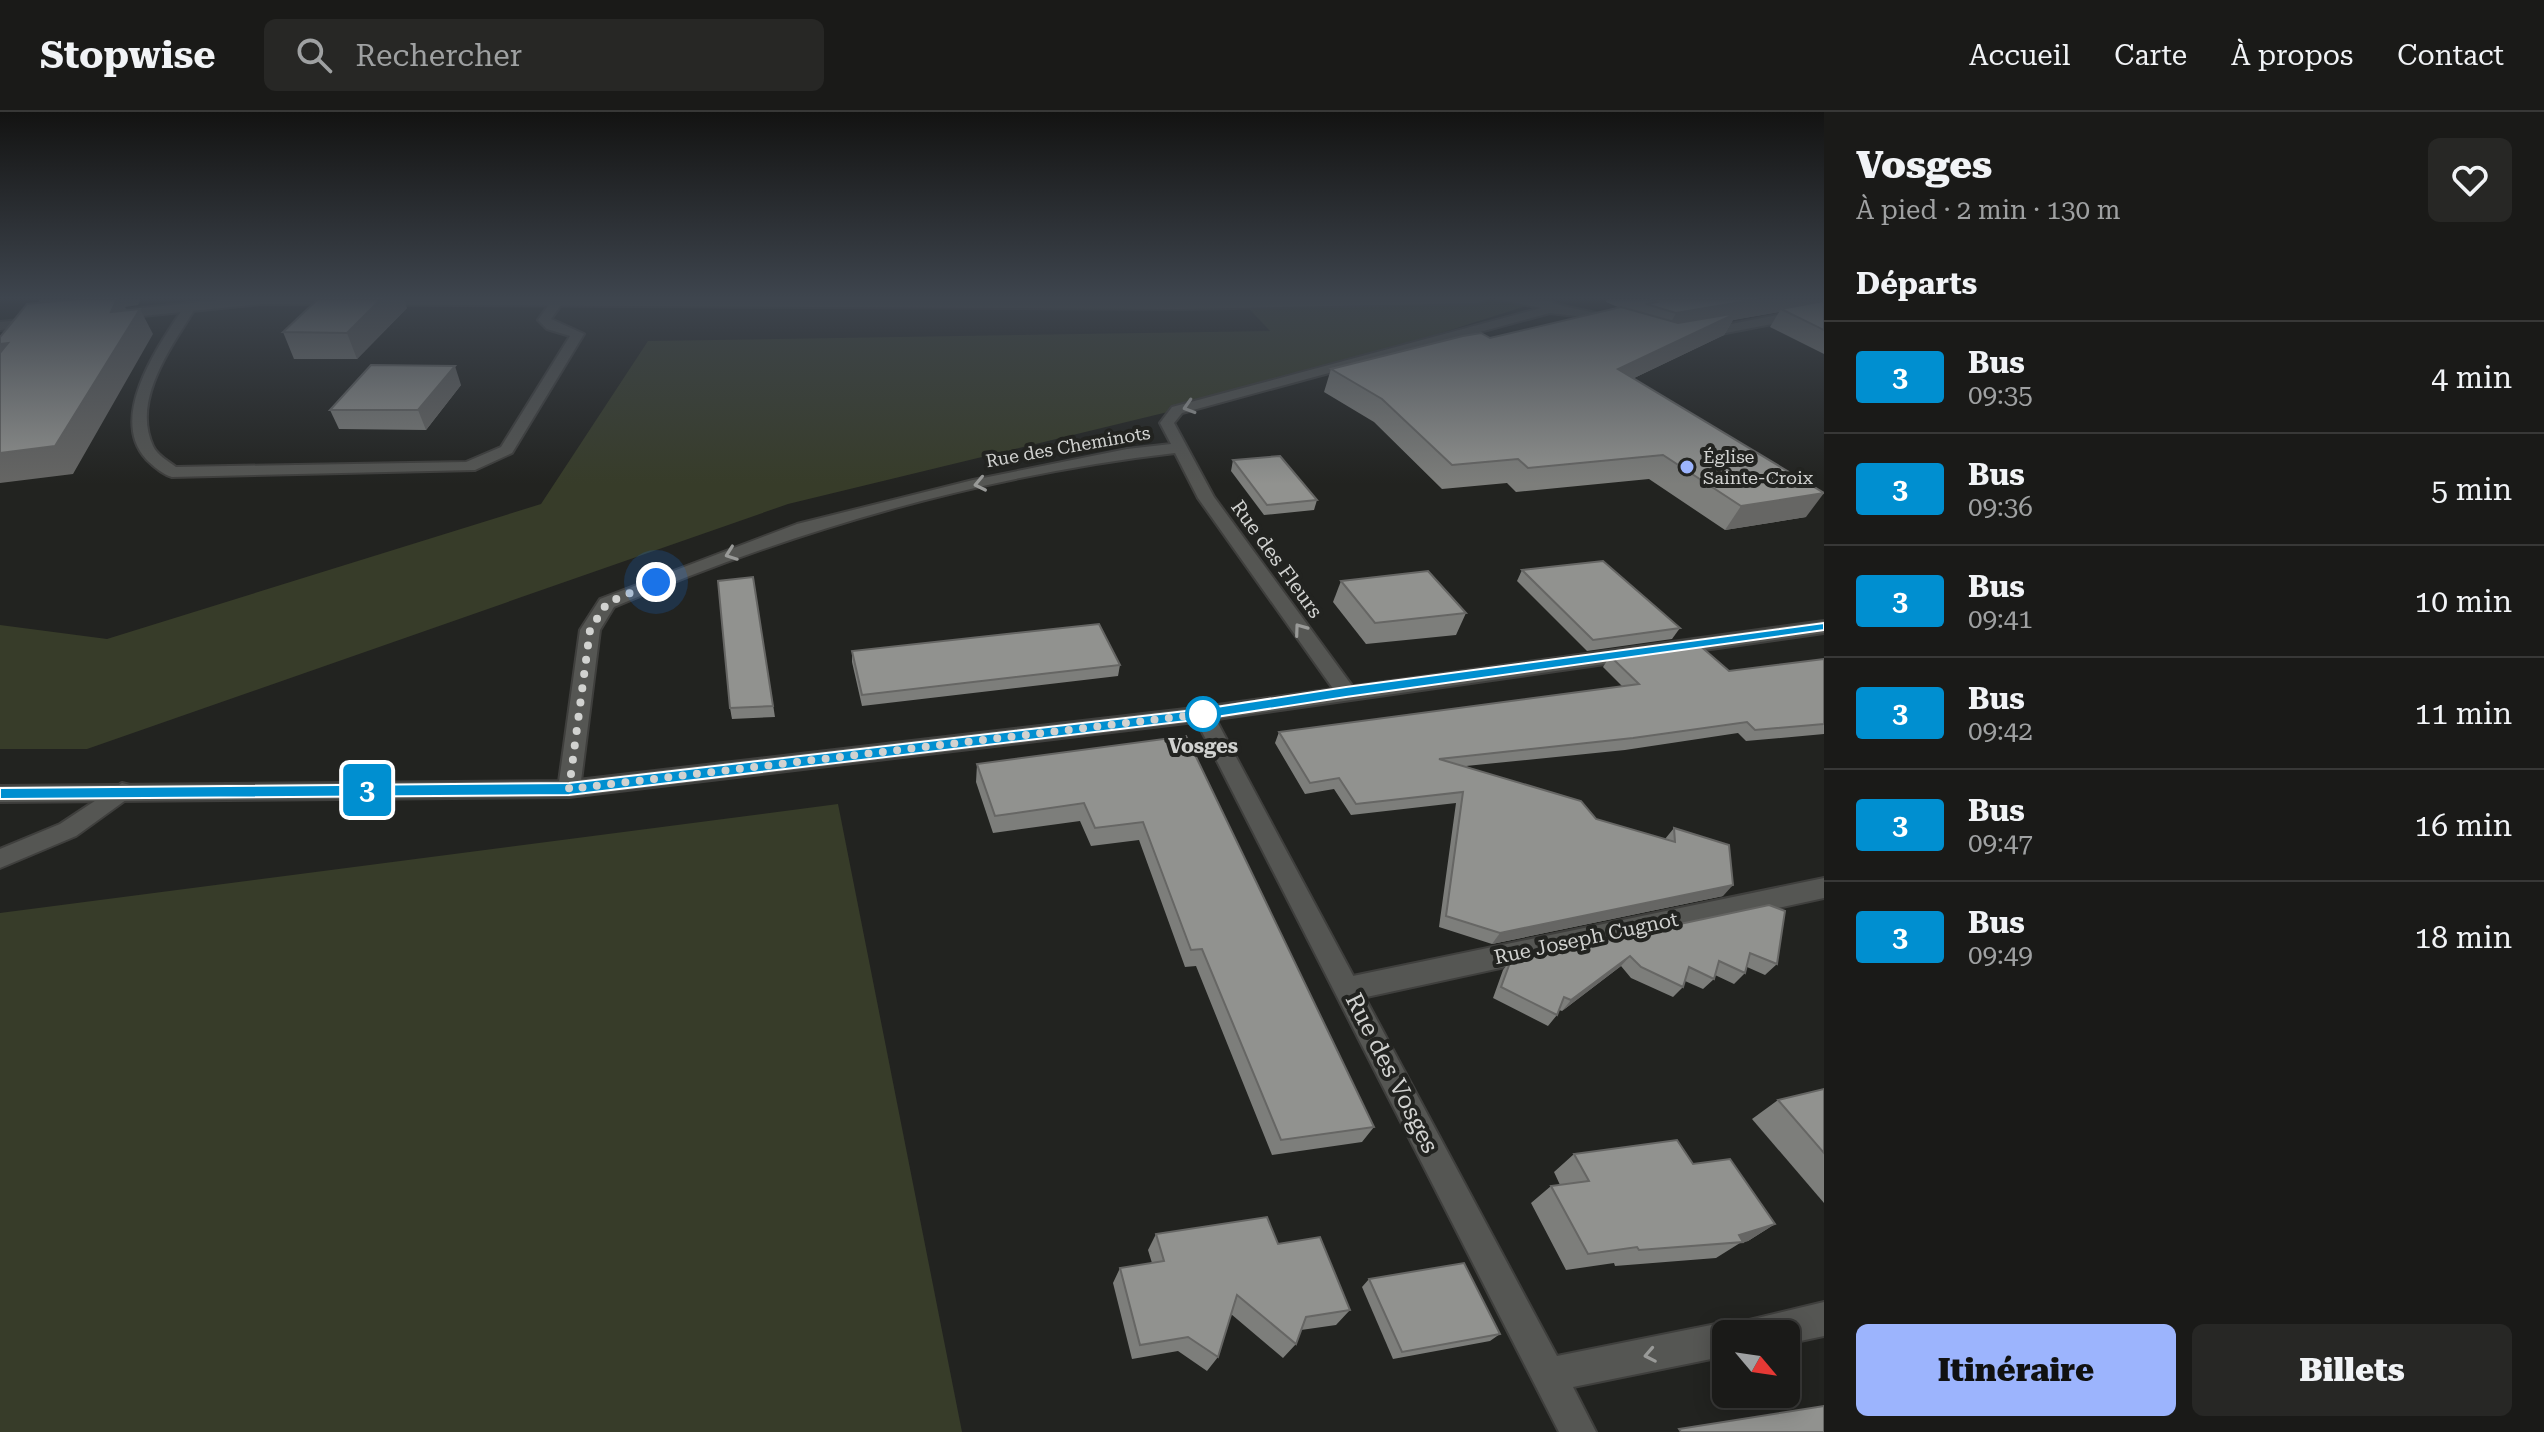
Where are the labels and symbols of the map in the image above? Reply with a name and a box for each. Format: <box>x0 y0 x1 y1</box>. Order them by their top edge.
one-way arrow <box>1183 398 1197 414</box>
street label: Rue des Cheminots <box>984 422 1152 471</box>
place label: Église Sainte-Croix <box>1703 446 1814 488</box>
marker: Église Sainte-Croix <box>1678 458 1696 476</box>
one-way arrow <box>974 475 988 492</box>
street label: Rue des Fleurs <box>1226 495 1328 623</box>
one-way arrow <box>724 545 738 561</box>
your location <box>636 562 676 602</box>
one-way arrow <box>1295 623 1310 637</box>
marker: Vosges <box>1186 697 1220 731</box>
place label: Vosges <box>1168 734 1238 758</box>
line badge: 3 <box>341 764 393 816</box>
street label: Rue Joseph Cugnot <box>1492 907 1681 969</box>
street label: Rue des Vosges <box>1340 988 1444 1158</box>
north arrow <box>1712 1320 1800 1408</box>
one-way arrow <box>1643 1345 1656 1362</box>

